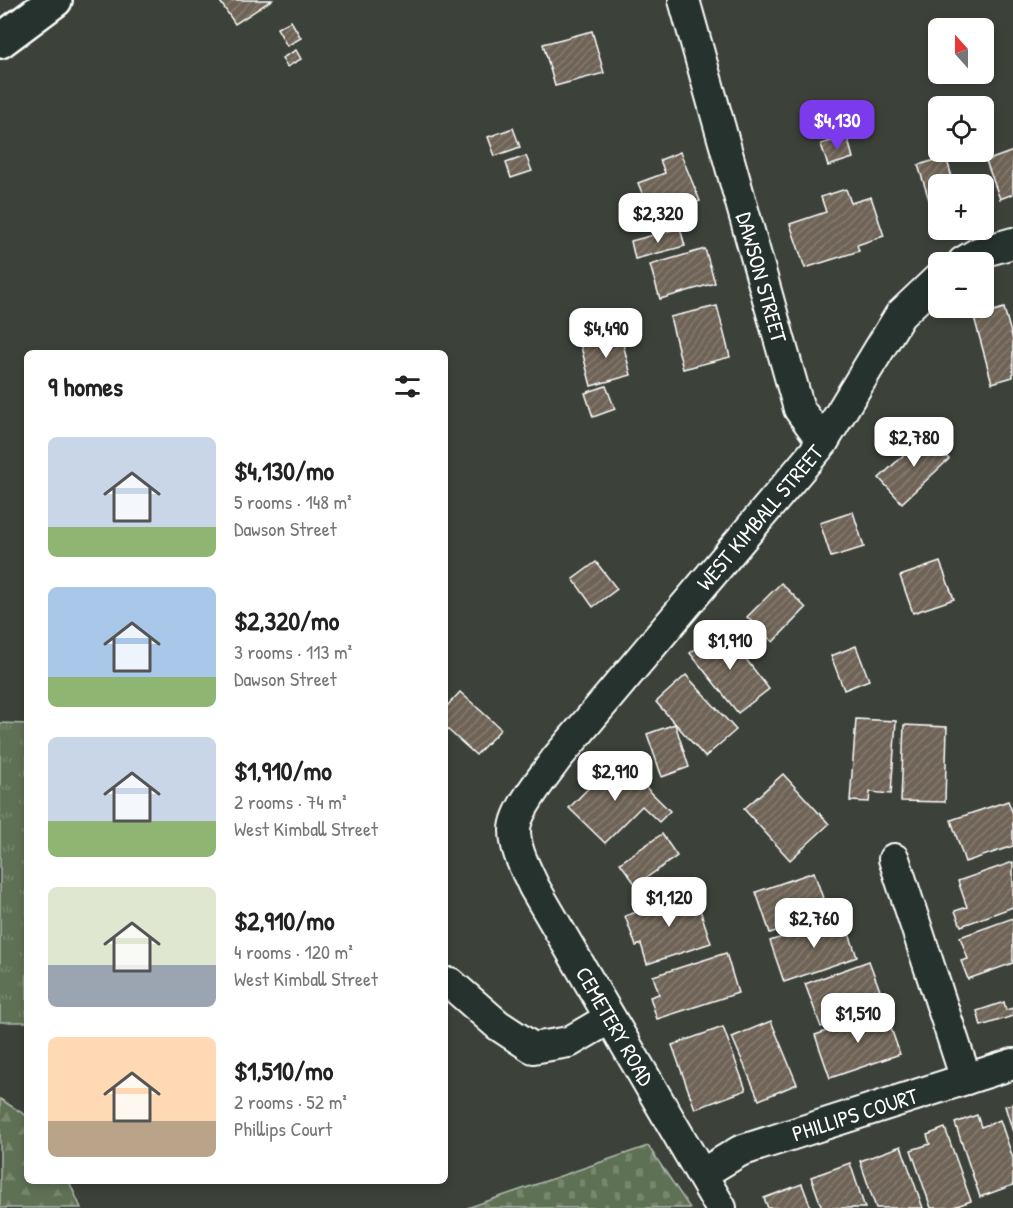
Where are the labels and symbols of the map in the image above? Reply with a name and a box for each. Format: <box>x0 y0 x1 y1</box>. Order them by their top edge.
north arrow <box>928 18 994 84</box>
pin: $4,130 <box>788 100 886 151</box>
pin: $2,320 <box>609 193 707 244</box>
street label: DAWSON STREET <box>729 209 795 347</box>
pin: $4,490 <box>557 308 655 359</box>
pin: $2,780 <box>865 417 963 468</box>
street label: WEST KIMBALL STREET <box>690 437 830 597</box>
pin: $1,910 <box>681 620 779 671</box>
pin: $2,910 <box>566 751 664 802</box>
pin: $1,120 <box>620 877 718 928</box>
pin: $2,760 <box>765 898 863 949</box>
street label: CEMETERY ROAD <box>569 961 661 1091</box>
pin: $1,510 <box>809 993 907 1044</box>
street label: PHILLIPS COURT <box>788 1080 922 1148</box>

